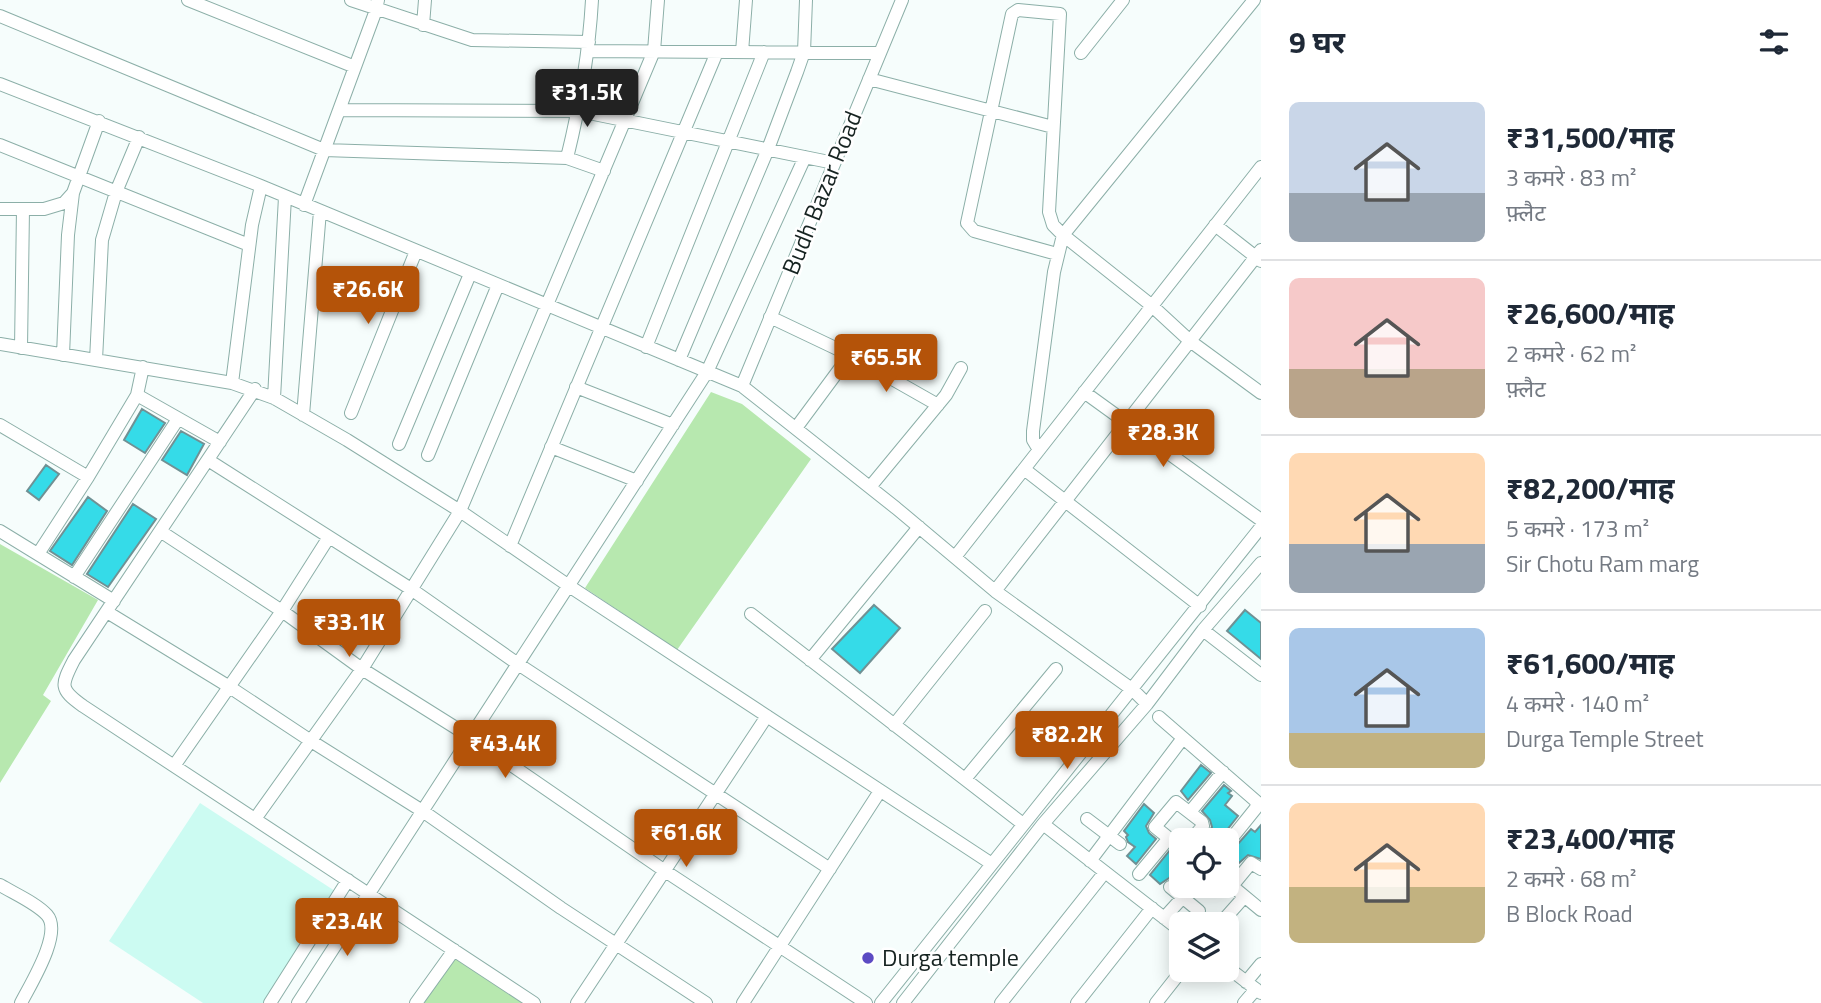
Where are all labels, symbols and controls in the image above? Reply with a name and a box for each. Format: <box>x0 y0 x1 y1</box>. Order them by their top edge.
text: 9 घर <box>1289 19 1345 65</box>
icon: filters <box>1755 23 1793 61</box>
pin: ₹31.5K <box>530 69 644 129</box>
text: ₹31.5K <box>551 74 623 109</box>
street label: Budh Bazar Road <box>772 105 870 280</box>
text: ₹31,500/माह <box>1506 114 1674 160</box>
icon: home <box>1345 130 1429 214</box>
text: 3 कमरे · 83 m² <box>1506 160 1636 195</box>
text: फ़्लैट <box>1506 195 1546 230</box>
pin: ₹26.6K <box>311 266 425 326</box>
text: ₹26.6K <box>332 271 404 306</box>
text: ₹26,600/माह <box>1506 290 1674 336</box>
icon: home <box>1345 306 1429 390</box>
pin: ₹65.5K <box>829 334 943 394</box>
text: 2 कमरे · 62 m² <box>1506 336 1636 371</box>
text: ₹65.5K <box>850 339 922 374</box>
text: फ़्लैट <box>1506 371 1546 406</box>
pin: ₹28.3K <box>1106 410 1220 469</box>
text: ₹28.3K <box>1127 414 1199 449</box>
text: ₹82,200/माह <box>1506 465 1674 511</box>
icon: home <box>1345 481 1429 565</box>
text: 5 कमरे · 173 m² <box>1506 511 1649 546</box>
text: Sir Chotu Ram marg <box>1506 546 1699 581</box>
pin: ₹33.1K <box>292 600 406 659</box>
text: ₹33.1K <box>313 604 385 639</box>
text: ₹61,600/माह <box>1506 640 1674 686</box>
icon: home <box>1345 656 1429 740</box>
text: 4 कमरे · 140 m² <box>1506 686 1649 721</box>
pin: ₹82.2K <box>1010 712 1124 771</box>
text: ₹82.2K <box>1031 716 1103 751</box>
pin: ₹43.4K <box>448 720 562 780</box>
text: Durga Temple Street <box>1506 721 1704 756</box>
text: ₹43.4K <box>469 725 541 760</box>
pin: ₹61.6K <box>629 810 743 869</box>
text: ₹61.6K <box>650 814 722 849</box>
text: ₹23,400/माह <box>1506 815 1674 861</box>
map controls <box>1169 828 1239 982</box>
button: locate <box>1169 828 1239 898</box>
icon: home <box>1345 831 1429 915</box>
text: 2 कमरे · 68 m² <box>1506 861 1636 896</box>
text: B Block Road <box>1506 896 1633 931</box>
pin: ₹23.4K <box>290 898 404 958</box>
text: ₹23.4K <box>311 903 383 938</box>
button: layers <box>1169 912 1239 982</box>
place label: Durga temple <box>882 939 1019 975</box>
marker: Durga temple <box>860 950 876 966</box>

